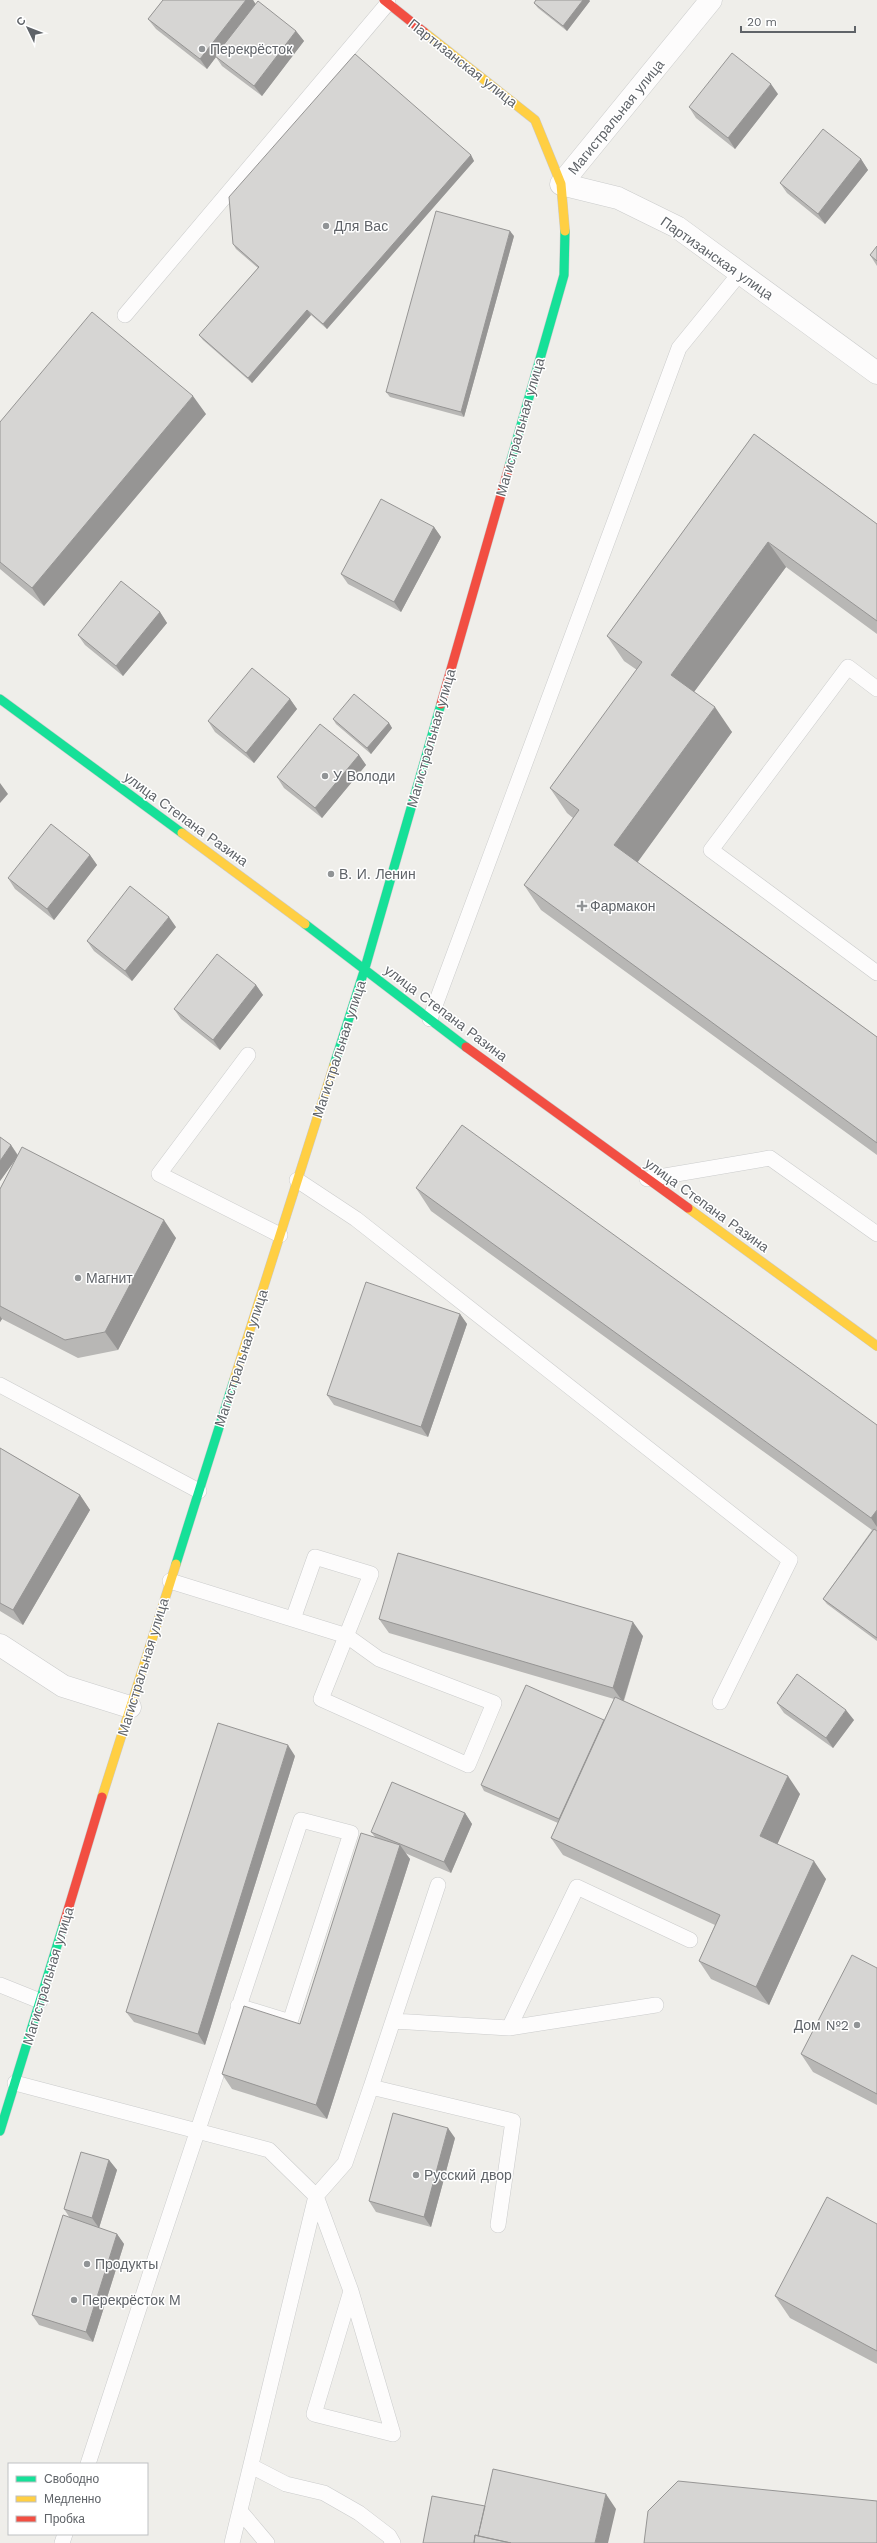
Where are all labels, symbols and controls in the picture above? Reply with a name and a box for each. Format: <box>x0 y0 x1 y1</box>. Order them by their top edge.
north arrow <box>8 8 48 48</box>
scale bar <box>741 8 855 34</box>
text: С <box>14 14 29 29</box>
text: 20 m <box>747 15 777 29</box>
street label: Партизанская улица <box>405 16 521 111</box>
place label: Перекрёсток <box>210 41 293 57</box>
marker: Перекрёсток <box>197 44 207 54</box>
street label: Магистральная улица <box>565 56 667 178</box>
street label: Партизанская улица <box>658 213 776 303</box>
place label: Для Вас <box>334 218 388 234</box>
marker: Для Вас <box>321 221 331 231</box>
street label: Магистральная улица <box>493 356 548 498</box>
street label: Магистральная улица <box>404 667 459 809</box>
place label: У Володи <box>333 768 395 784</box>
street label: улица Степана Разина <box>121 769 251 869</box>
marker: У Володи <box>320 771 330 781</box>
place label: В. И. Ленин <box>339 866 416 882</box>
marker: В. И. Ленин <box>326 869 336 879</box>
place label: Фармакон <box>590 898 655 914</box>
marker: Фармакон <box>577 901 587 911</box>
street label: улица Степана Разина <box>382 962 511 1064</box>
street label: Магистральная улица <box>309 978 369 1120</box>
street label: улица Степана Разина <box>642 1155 772 1255</box>
place label: Магнит <box>86 1270 133 1286</box>
marker: Магнит <box>73 1273 83 1283</box>
street label: Магистральная улица <box>211 1287 271 1429</box>
street label: Магистральная улица <box>114 1596 172 1738</box>
street label: Магистральная улица <box>19 1905 77 2047</box>
place label: Дом №2 <box>794 2017 849 2033</box>
marker: Дом №2 <box>852 2020 862 2030</box>
place label: Русский двор <box>424 2167 512 2183</box>
marker: Русский двор <box>411 2170 421 2180</box>
place label: Продукты <box>95 2256 158 2272</box>
marker: Продукты <box>82 2259 92 2269</box>
place label: Перекрёсток М <box>82 2292 181 2308</box>
marker: Перекрёсток М <box>69 2295 79 2305</box>
legend <box>8 2463 148 2535</box>
text: Свободно <box>44 2472 99 2486</box>
text: Медленно <box>44 2492 101 2506</box>
text: Пробка <box>44 2512 85 2526</box>

